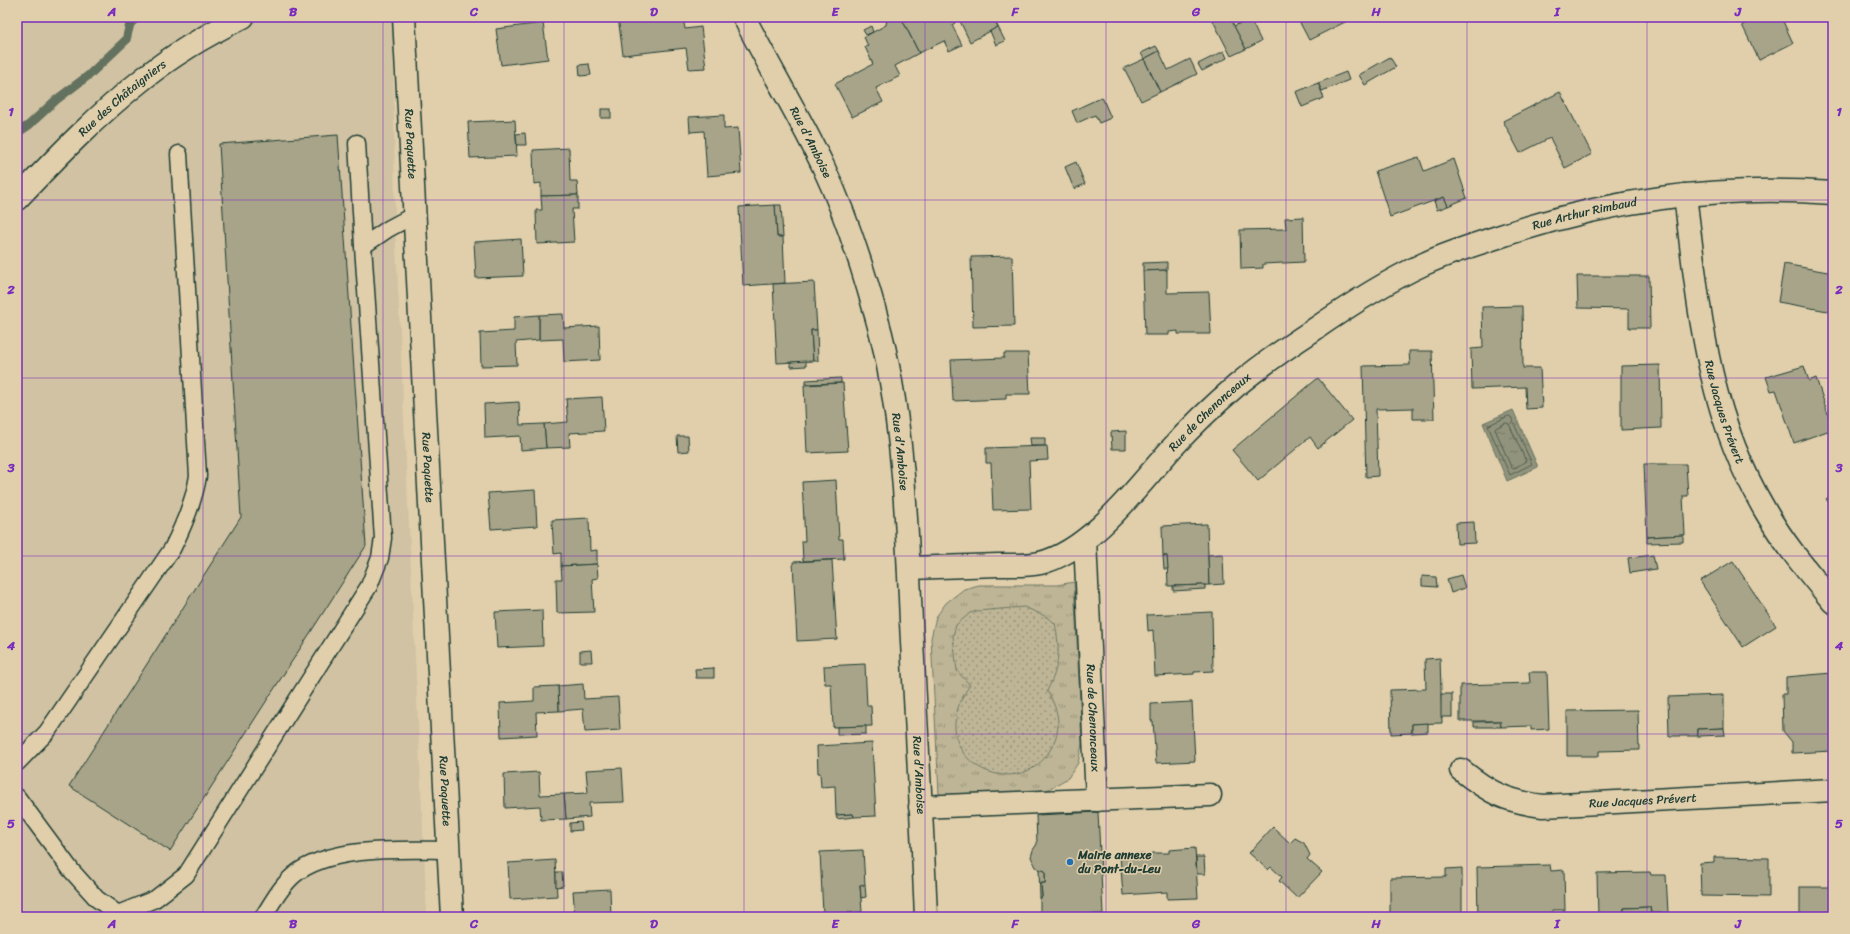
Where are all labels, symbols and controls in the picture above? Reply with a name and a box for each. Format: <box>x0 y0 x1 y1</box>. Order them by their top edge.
text: A <box>107 0 116 23</box>
text: B <box>289 0 298 23</box>
text: C <box>469 0 479 23</box>
text: D <box>650 0 658 23</box>
text: E <box>831 0 840 23</box>
text: F <box>1010 0 1019 23</box>
text: G <box>1191 0 1201 23</box>
text: H <box>1370 0 1381 23</box>
text: I <box>1553 0 1561 23</box>
text: J <box>1734 0 1742 23</box>
street label: Rue des Châtaigniers <box>73 53 172 142</box>
text: 1 <box>8 100 14 123</box>
text: 1 <box>1836 100 1842 123</box>
street label: Rue d'Amboise <box>783 102 838 182</box>
street label: Rue Paquette <box>398 108 424 180</box>
street label: Rue Arthur Rimbaud <box>1529 191 1640 237</box>
text: 2 <box>6 278 15 301</box>
text: 2 <box>1834 278 1843 301</box>
street label: Rue Jacques Prévert <box>1698 358 1751 467</box>
street label: Rue de Chenonceaux <box>1163 366 1257 457</box>
street label: Rue d'Amboise <box>885 411 915 492</box>
street label: Rue Paquette <box>415 432 441 503</box>
text: 3 <box>6 456 15 479</box>
text: 3 <box>1834 456 1843 479</box>
text: 4 <box>6 634 16 657</box>
text: 4 <box>1834 634 1844 657</box>
street label: Rue de Chenonceaux <box>1080 663 1107 773</box>
street label: Rue d'Amboise <box>906 735 932 815</box>
street label: Rue Paquette <box>432 755 458 827</box>
street label: Rue Jacques Prévert <box>1588 787 1697 814</box>
text: 5 <box>7 812 15 835</box>
text: 5 <box>1835 812 1843 835</box>
place label: Mairie annexe du Pont-du-Leu <box>1077 844 1161 880</box>
marker: Mairie annexe du Pont-du-Leu <box>1065 857 1075 867</box>
text: A <box>107 912 116 934</box>
text: B <box>289 912 298 934</box>
text: C <box>469 912 479 934</box>
text: D <box>650 912 658 934</box>
text: E <box>831 912 840 934</box>
text: F <box>1010 912 1019 934</box>
text: G <box>1191 912 1201 934</box>
text: H <box>1370 912 1381 934</box>
text: I <box>1553 912 1561 934</box>
text: J <box>1734 912 1742 934</box>

